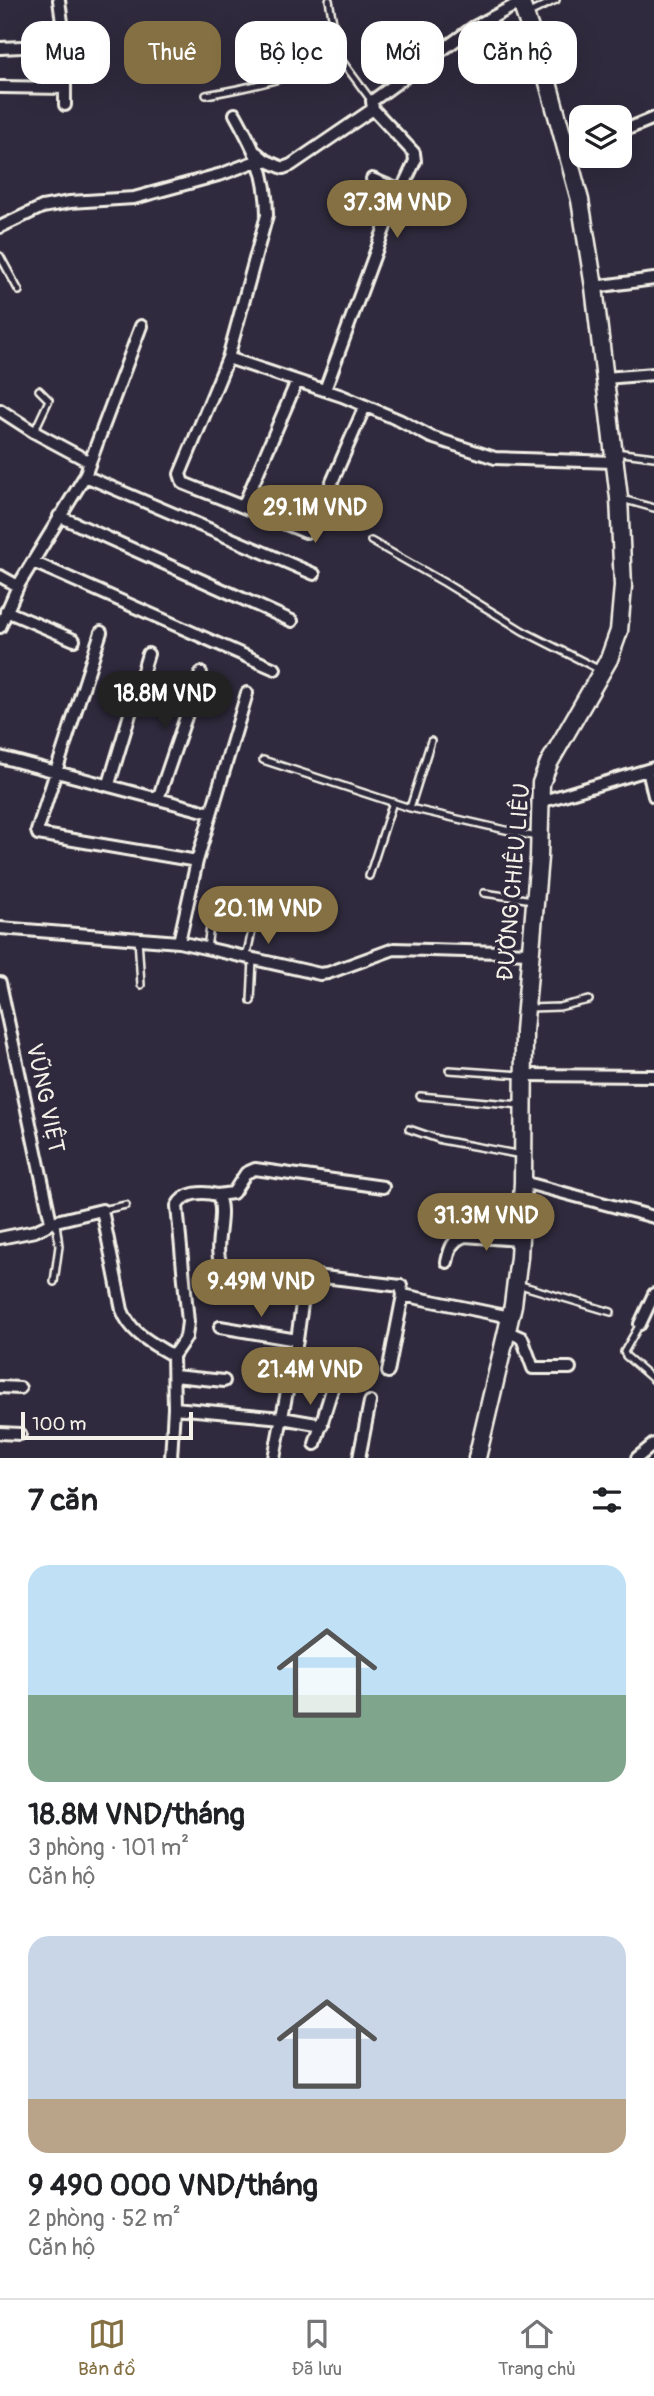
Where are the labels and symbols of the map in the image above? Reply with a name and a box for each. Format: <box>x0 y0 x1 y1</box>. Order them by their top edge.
pin: 37.3M VND <box>317 180 477 240</box>
pin: 29.1M VND <box>235 486 395 545</box>
pin: 18.8M VND <box>85 672 245 731</box>
street label: ĐƯỜNG CHIÊU LIÊU <box>490 782 537 982</box>
pin: 20.1M VND <box>188 886 348 946</box>
street label: VŨNG VIỆT <box>20 1041 71 1156</box>
pin: 31.3M VND <box>406 1194 566 1253</box>
pin: 9.49M VND <box>181 1260 341 1319</box>
pin: 21.4M VND <box>230 1348 390 1407</box>
scale bar <box>21 1409 192 1441</box>

